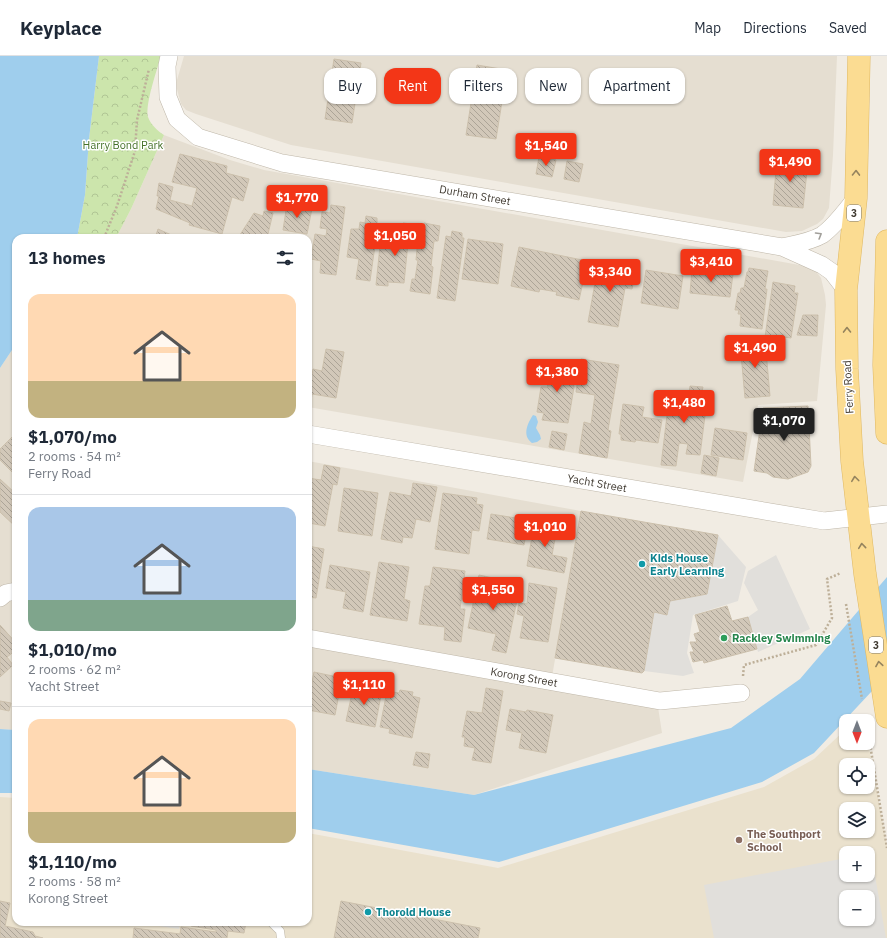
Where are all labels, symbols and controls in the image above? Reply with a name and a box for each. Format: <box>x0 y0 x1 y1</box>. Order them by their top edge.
text: Keyplace <box>20 16 102 40</box>
text: Map <box>694 19 721 37</box>
text: Directions <box>743 19 807 37</box>
text: Saved <box>829 19 867 37</box>
chip: Buy <box>324 68 376 104</box>
chip: Rent <box>384 68 441 104</box>
chip: Filters <box>449 68 517 104</box>
chip: New <box>525 68 581 104</box>
chip: Apartment <box>589 68 685 104</box>
pin: $1,540 <box>513 133 579 167</box>
text: $1,540 <box>524 137 568 154</box>
park label: Harry Bond Park <box>83 138 164 152</box>
pin: $1,490 <box>757 149 823 183</box>
text: $1,490 <box>768 153 812 170</box>
one-way arrow <box>852 170 861 176</box>
street label: Durham Street <box>438 182 512 208</box>
pin: $1,770 <box>264 185 330 219</box>
text: $1,770 <box>275 189 319 206</box>
road number: 3 <box>847 205 861 221</box>
pin: $1,050 <box>362 223 428 257</box>
text: $1,050 <box>373 227 417 244</box>
one-way arrow <box>815 233 822 240</box>
text: 13 homes <box>28 247 105 269</box>
icon: filters <box>274 247 296 269</box>
pin: $3,410 <box>678 249 744 283</box>
text: $3,410 <box>689 253 733 270</box>
pin: $3,340 <box>577 259 643 293</box>
text: $3,340 <box>588 263 632 280</box>
icon: home <box>126 320 198 392</box>
one-way arrow <box>843 327 851 333</box>
pin: $1,490 <box>722 335 788 369</box>
text: $1,490 <box>733 339 777 356</box>
pin: $1,380 <box>524 359 590 393</box>
street label: Ferry Road <box>840 360 856 414</box>
text: $1,380 <box>535 363 579 380</box>
pin: $1,480 <box>651 390 717 424</box>
text: $1,480 <box>662 394 706 411</box>
pin: $1,070 <box>751 408 817 442</box>
text: $1,070 <box>762 412 806 429</box>
text: $1,070/mo <box>28 426 117 448</box>
text: 2 rooms · 54 m² <box>28 448 121 465</box>
text: Ferry Road <box>28 465 91 482</box>
street label: Yacht Street <box>566 471 628 495</box>
one-way arrow <box>850 476 859 482</box>
pin: $1,010 <box>512 514 578 548</box>
text: $1,010 <box>523 518 567 535</box>
icon: home <box>126 533 198 605</box>
one-way arrow <box>858 543 867 549</box>
place label: Kids House Early Learning <box>650 551 725 578</box>
marker: Kids House Early Learning <box>637 559 647 569</box>
pin: $1,550 <box>460 577 526 611</box>
text: $1,550 <box>471 581 515 598</box>
place label: Rackley Swimming <box>732 631 831 645</box>
marker: Rackley Swimming <box>719 633 729 643</box>
road number: 3 <box>869 637 883 653</box>
text: $1,010/mo <box>28 639 117 661</box>
text: 2 rooms · 62 m² <box>28 661 121 678</box>
one-way arrow <box>875 661 884 667</box>
street label: Korong Street <box>489 664 559 690</box>
pin: $1,110 <box>331 672 397 706</box>
text: $1,110 <box>342 676 386 693</box>
text: Yacht Street <box>28 678 99 695</box>
north arrow <box>839 714 875 750</box>
map controls <box>839 714 875 926</box>
icon: home <box>126 745 198 817</box>
button: locate <box>839 758 875 794</box>
button: layers <box>839 802 875 838</box>
place label: The Southport School <box>747 827 821 854</box>
marker: The Southport School <box>734 835 744 845</box>
button: + <box>839 846 875 882</box>
text: $1,110/mo <box>28 851 117 873</box>
text: 2 rooms · 58 m² <box>28 873 121 890</box>
text: Korong Street <box>28 890 108 907</box>
button: − <box>839 890 875 926</box>
place label: Thorold House <box>376 905 451 919</box>
marker: Thorold House <box>363 907 373 917</box>

